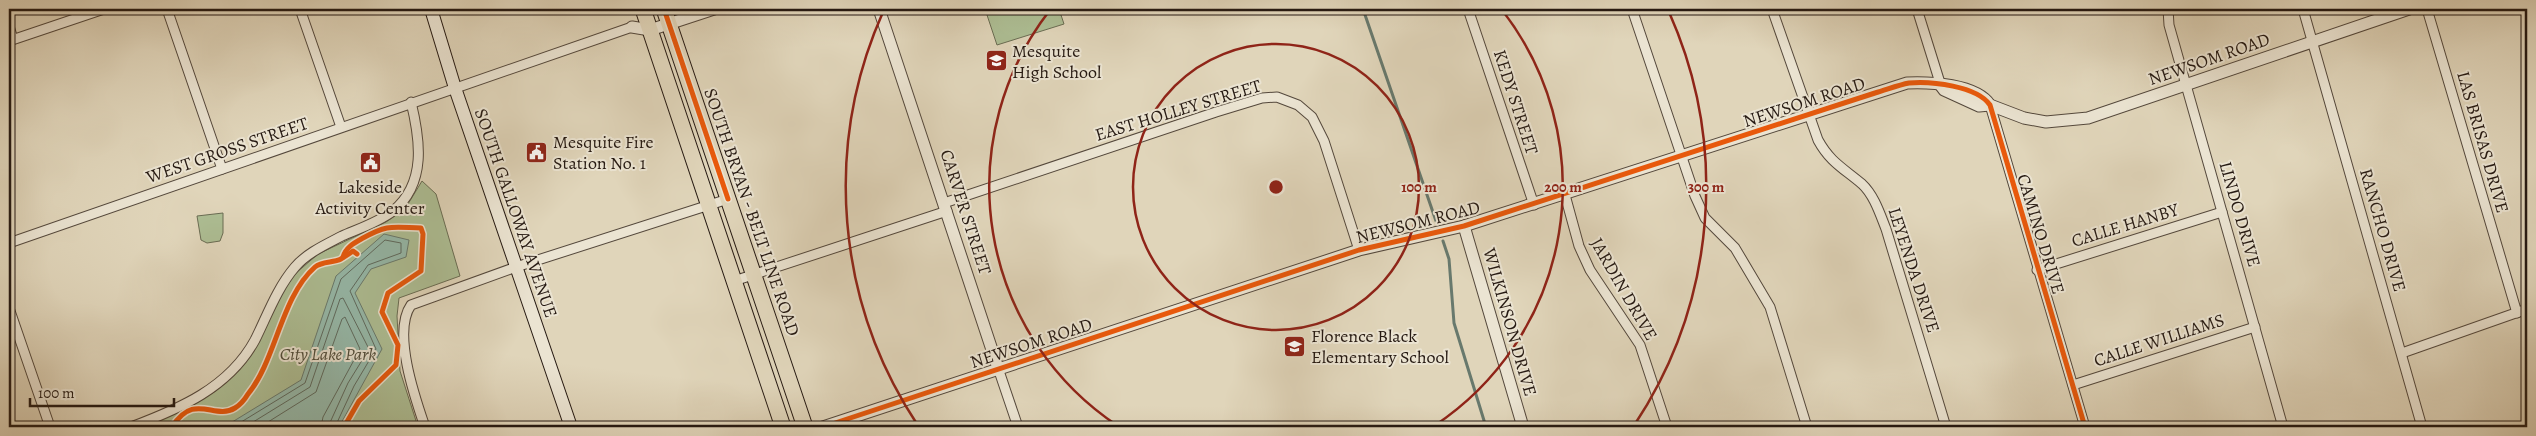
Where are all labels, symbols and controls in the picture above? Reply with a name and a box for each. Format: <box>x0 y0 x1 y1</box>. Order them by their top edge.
street label: NEWSOM ROAD <box>2145 27 2273 91</box>
place label: Mesquite High School <box>1012 39 1102 84</box>
street label: KEDY STREET <box>1488 46 1544 158</box>
school or university icon: Mesquite High School <box>984 49 1008 73</box>
street label: LAS BRISAS DRIVE <box>2451 68 2515 216</box>
street label: NEWSOM ROAD <box>1740 71 1868 133</box>
street label: EAST HOLLEY STREET <box>1092 73 1264 147</box>
street label: SOUTH BRYAN - BELT LINE ROAD <box>698 85 806 339</box>
street label: SOUTH GALLOWAY AVENUE <box>469 105 563 321</box>
street label: WEST GROSS STREET <box>142 111 311 189</box>
place label: Mesquite Fire Station No. 1 <box>553 130 654 175</box>
public building icon: Mesquite Fire Station No. 1 <box>525 140 549 164</box>
street label: CARVER STREET <box>935 147 998 278</box>
public building icon: Lakeside Activity Center <box>358 150 382 174</box>
street label: LINDO DRIVE <box>2213 158 2267 270</box>
street label: RANCHO DRIVE <box>2354 166 2412 294</box>
street label: CAMINO DRIVE <box>2011 171 2071 297</box>
place label: Lakeside Activity Center <box>314 175 425 220</box>
text: 100 m <box>1401 177 1437 197</box>
text: 200 m <box>1544 177 1582 197</box>
text: 300 m <box>1688 177 1725 197</box>
centre of rings <box>1267 178 1285 196</box>
street label: NEWSOM ROAD <box>1353 195 1483 249</box>
street label: CALLE HANBY <box>2069 197 2183 253</box>
street label: LEYENDA DRIVE <box>1882 204 1946 336</box>
street label: JARDIN DRIVE <box>1585 233 1663 345</box>
street label: WILKINSON DRIVE <box>1477 244 1543 399</box>
street label: CALLE WILLIAMS <box>2091 308 2227 372</box>
street label: NEWSOM ROAD <box>967 312 1095 374</box>
place label: Florence Black Elementary School <box>1311 324 1449 369</box>
school or university icon: Florence Black Elementary School <box>1283 334 1307 358</box>
park label: City Lake Park <box>280 342 376 366</box>
scale bar <box>30 376 174 408</box>
text: 100 m <box>38 383 75 403</box>

